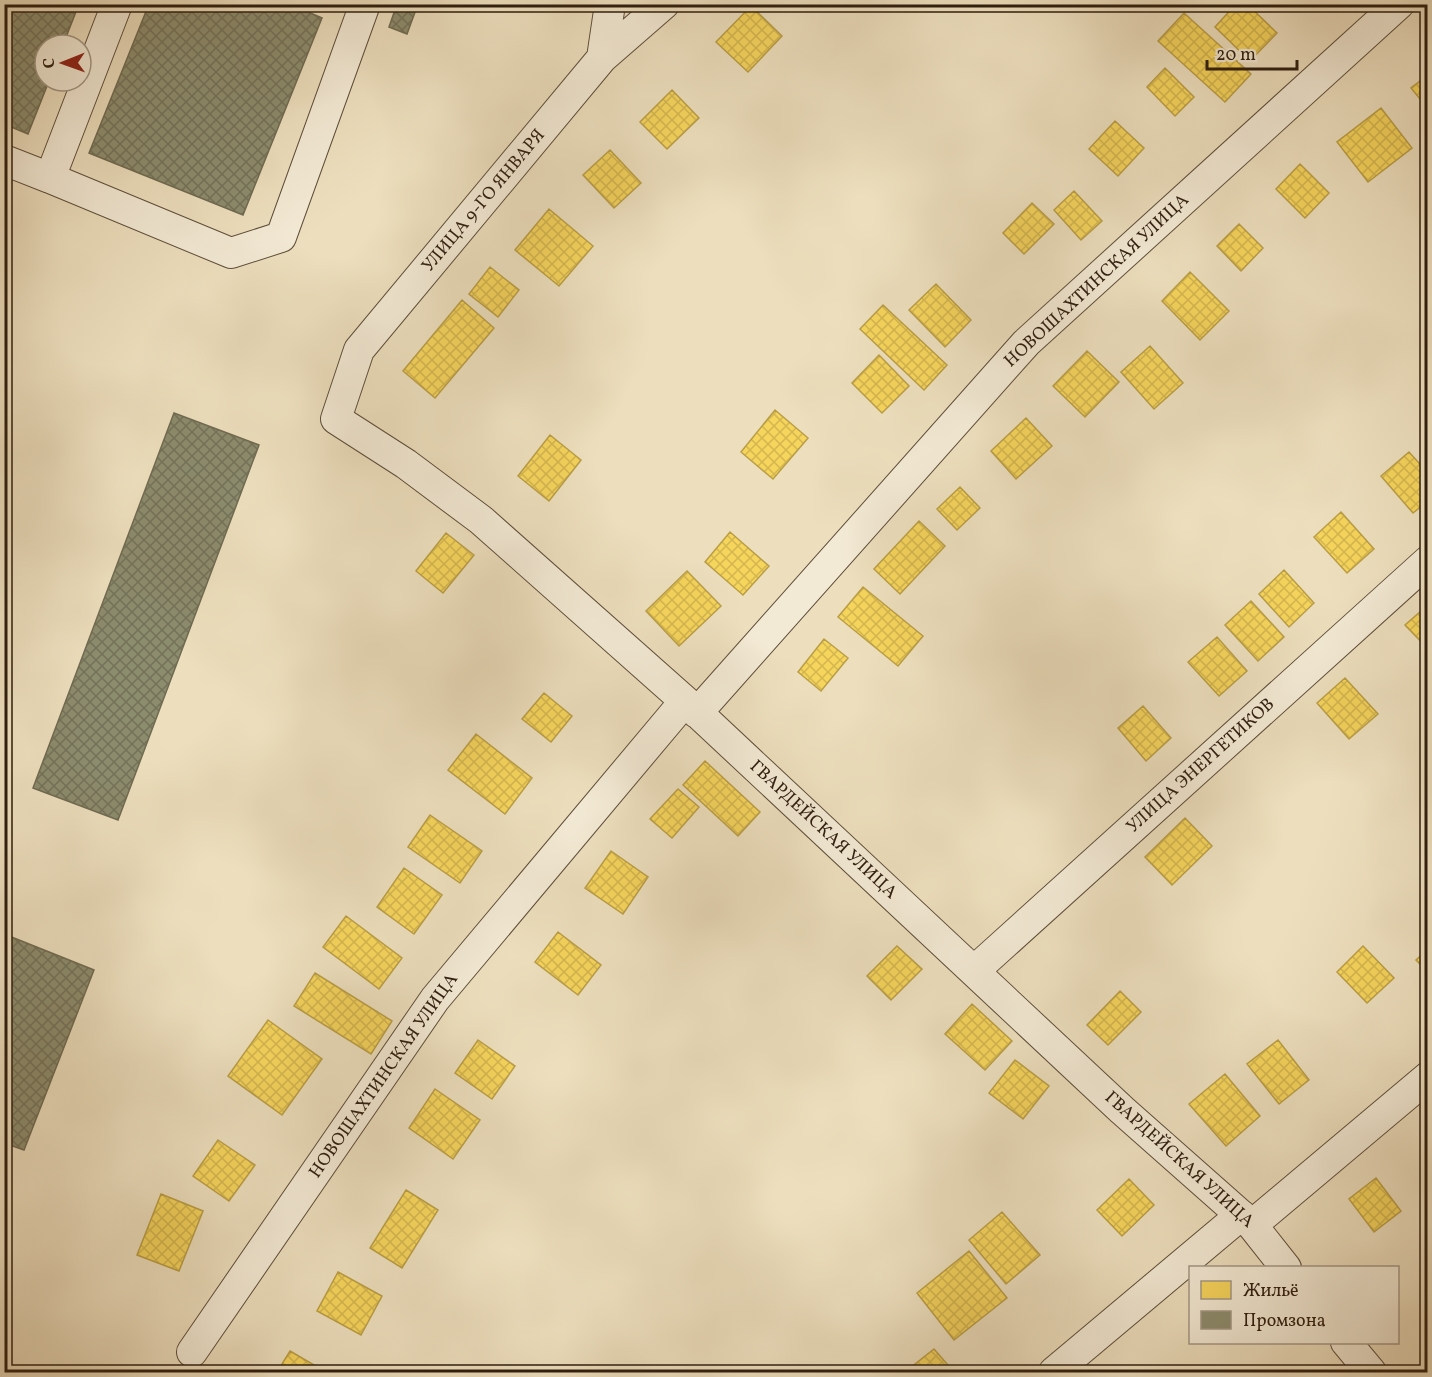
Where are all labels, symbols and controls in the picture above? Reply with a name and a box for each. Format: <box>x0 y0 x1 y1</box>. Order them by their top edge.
north arrow <box>33 33 93 93</box>
scale bar <box>1207 33 1297 71</box>
text: 20 m <box>1216 43 1256 68</box>
text: С <box>39 58 61 69</box>
street label: УЛИЦА 9-ГО ЯНВАРЯ <box>417 124 551 278</box>
street label: НОВОШАХТИНСКАЯ УЛИЦА <box>999 188 1195 374</box>
street label: УЛИЦА ЭНЕРГЕТИКОВ <box>1121 693 1281 839</box>
street label: ГВАРДЕЙСКАЯ УЛИЦА <box>744 755 903 905</box>
street label: НОВОШАХТИНСКАЯ УЛИЦА <box>304 968 465 1183</box>
street label: ГВАРДЕЙСКАЯ УЛИЦА <box>1099 1086 1260 1234</box>
legend <box>1189 1266 1399 1344</box>
text: Жильё <box>1243 1279 1299 1304</box>
text: Промзона <box>1243 1309 1326 1334</box>

